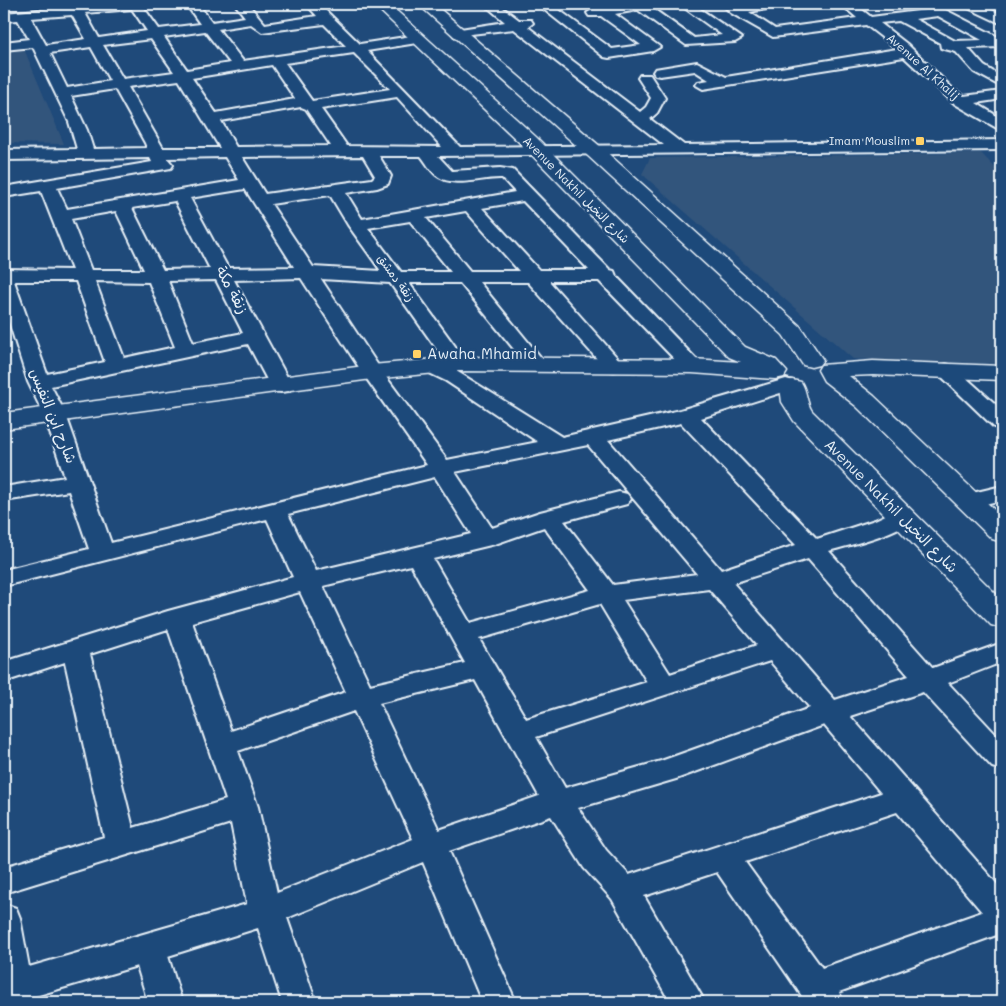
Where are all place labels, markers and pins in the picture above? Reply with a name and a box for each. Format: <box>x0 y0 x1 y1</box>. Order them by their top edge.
place label: Imam Mouslim <box>829 132 910 148</box>
marker: Imam Mouslim <box>914 135 926 147</box>
place label: Awaha Mhamid <box>427 343 537 363</box>
marker: Awaha Mhamid <box>411 348 423 360</box>

